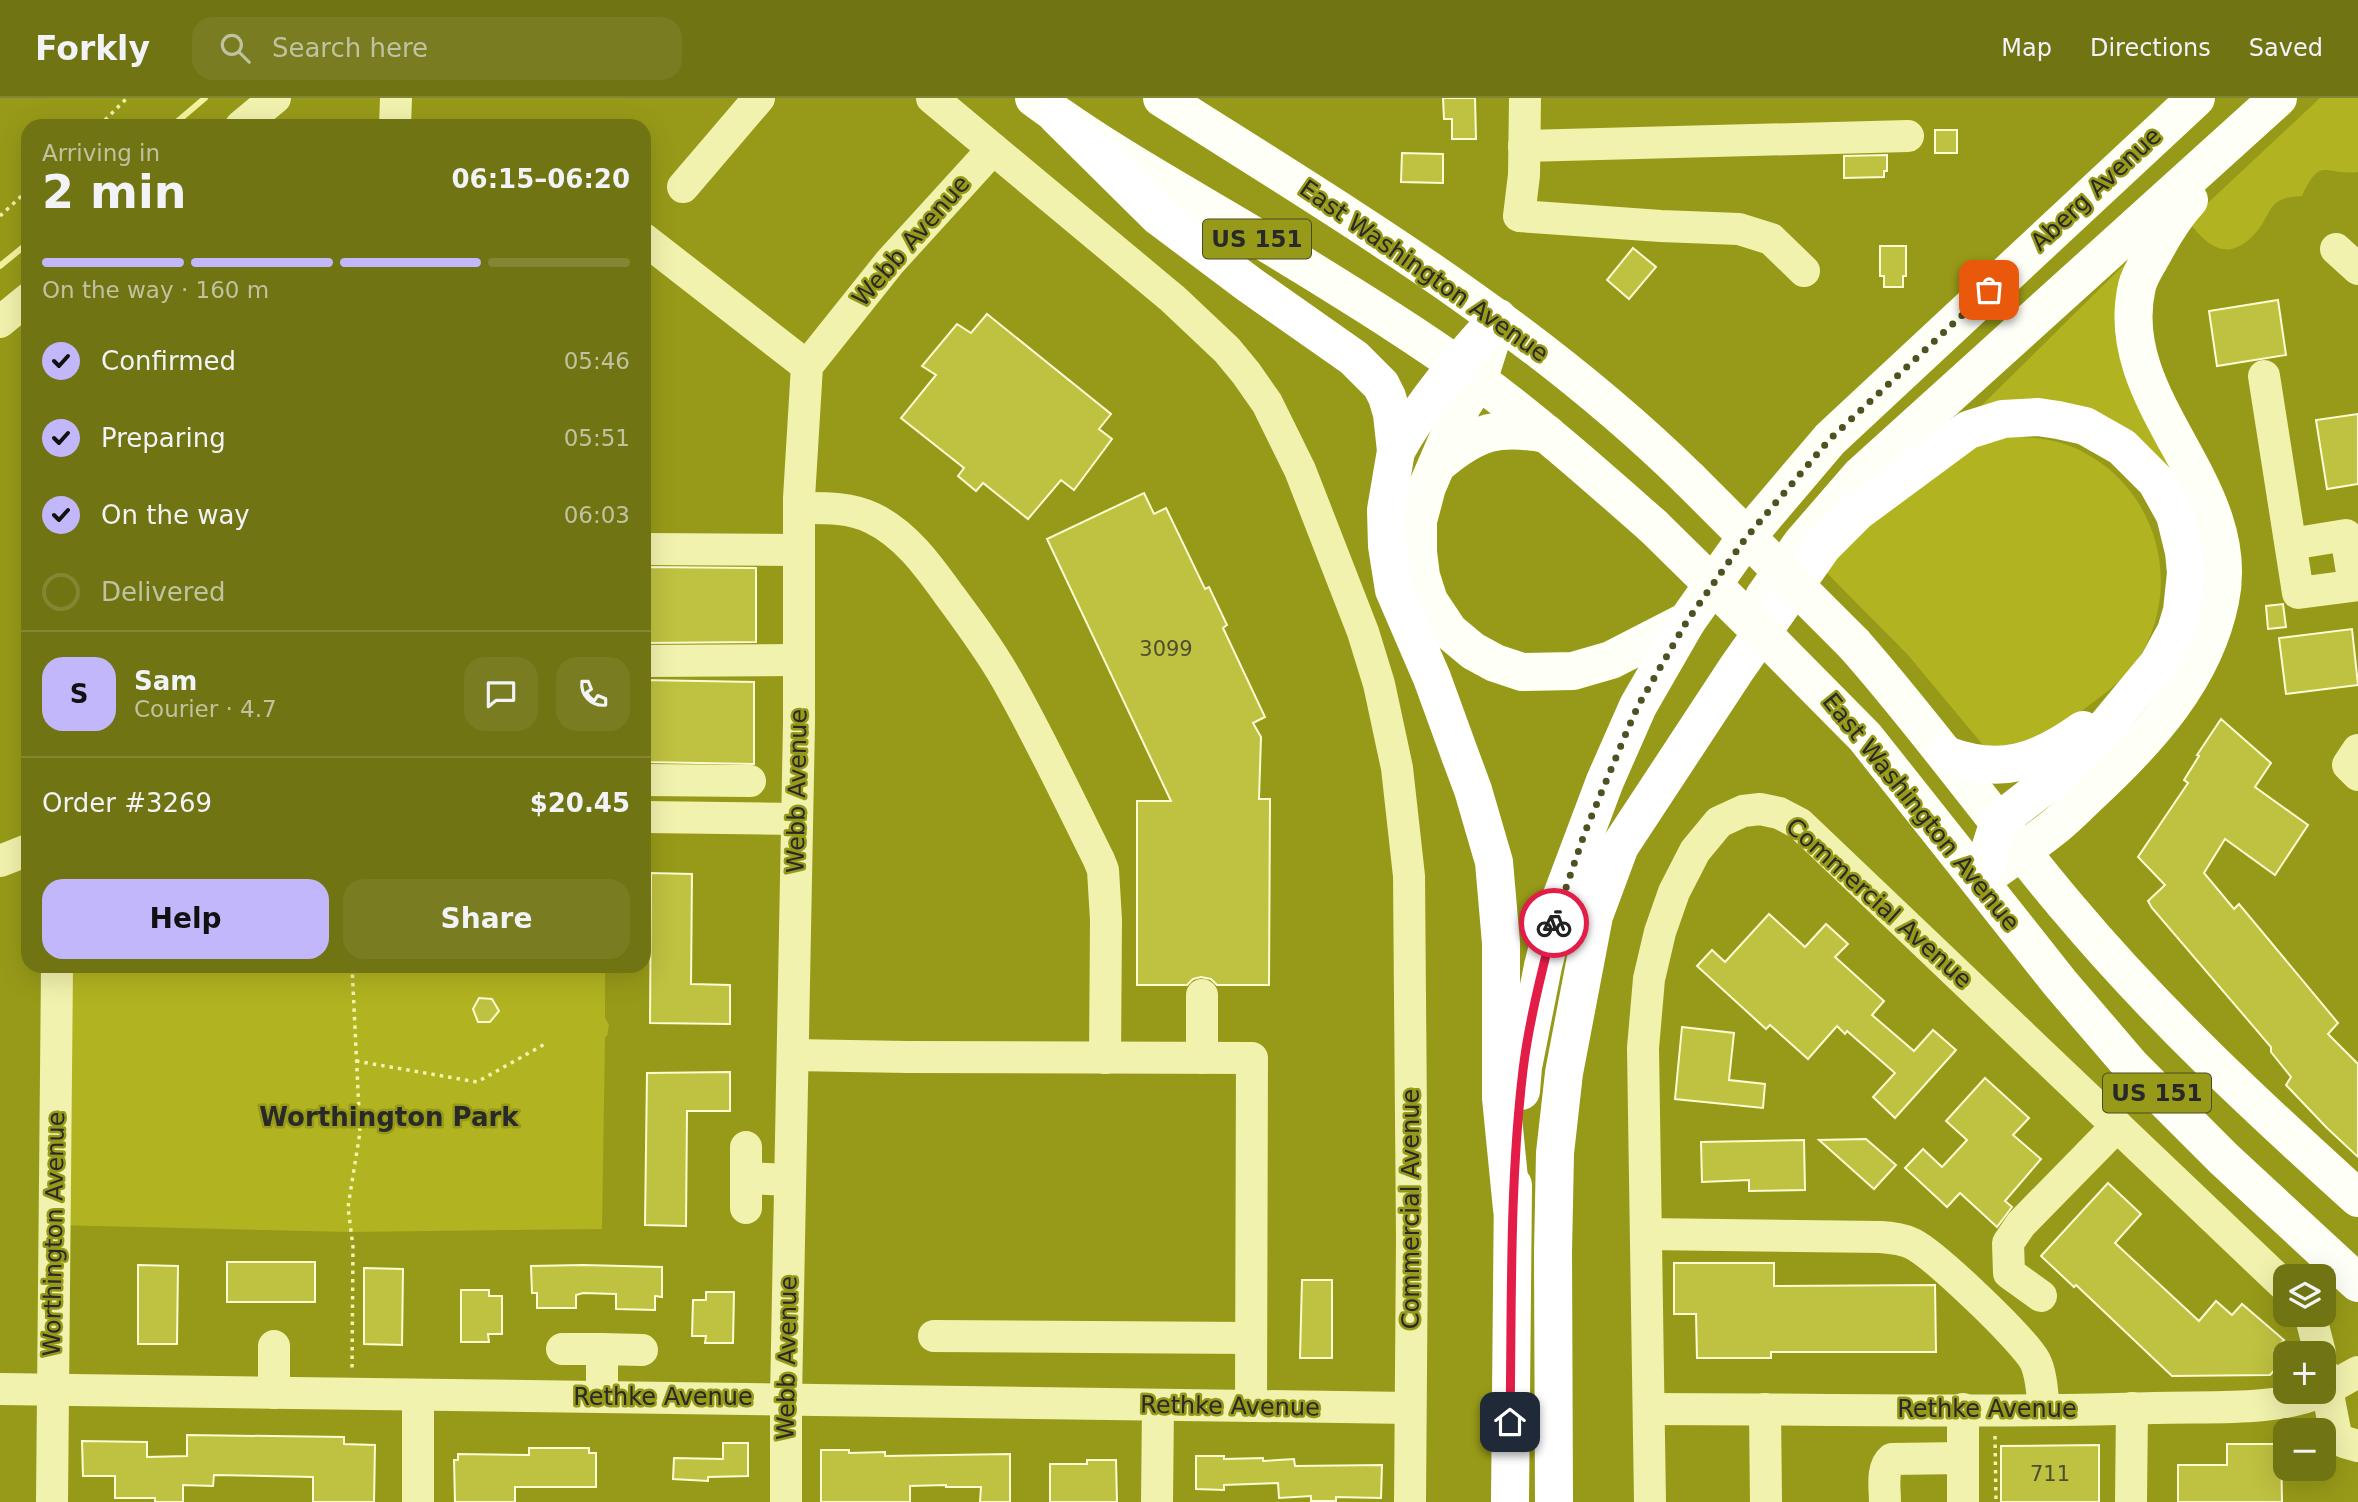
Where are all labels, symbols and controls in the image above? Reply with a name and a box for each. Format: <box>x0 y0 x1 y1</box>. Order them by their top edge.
search box <box>192 17 682 80</box>
text: Forkly <box>35 29 150 68</box>
icon: search <box>216 29 254 67</box>
text: Search here <box>272 33 428 63</box>
text: Map <box>2001 34 2052 62</box>
text: Directions <box>2090 34 2211 62</box>
text: Saved <box>2249 34 2323 62</box>
street label: Aberg Avenue <box>2025 122 2167 256</box>
text: Arriving in <box>42 140 160 166</box>
text: 06:15–06:20 <box>451 164 630 194</box>
text: 2 min <box>42 165 186 219</box>
street label: Webb Avenue <box>847 170 975 312</box>
street label: East Washington Avenue <box>1294 174 1554 368</box>
road number: US 151 <box>1203 220 1311 258</box>
pin <box>1959 260 2019 320</box>
icon: bag <box>1970 271 2008 309</box>
text: On the way · 160 m <box>42 277 269 303</box>
icon: check <box>42 342 80 380</box>
text: Confirmed <box>101 346 236 376</box>
text: 05:46 <box>564 348 630 374</box>
icon: check <box>42 419 80 457</box>
text: Preparing <box>101 423 226 453</box>
text: 05:51 <box>564 425 630 451</box>
icon: check <box>42 496 80 534</box>
text: On the way <box>101 500 250 530</box>
text: 06:03 <box>564 502 630 528</box>
text: Delivered <box>101 577 225 607</box>
house number: 3099 <box>1139 637 1193 661</box>
button: chat <box>464 657 538 731</box>
button: phone <box>556 657 630 731</box>
text: Sam <box>134 666 197 696</box>
text: S <box>70 679 88 709</box>
street label: East Washington Avenue <box>1817 688 2025 936</box>
text: Courier · 4.7 <box>134 696 277 722</box>
street label: Webb Avenue <box>782 709 812 873</box>
text: Order #3269 <box>42 788 212 818</box>
text: $20.45 <box>530 788 630 818</box>
street label: Commercial Avenue <box>1780 812 1978 994</box>
button: Help <box>42 879 329 959</box>
button: Share <box>343 879 630 959</box>
courier <box>1519 888 1589 958</box>
icon: bike <box>1535 904 1573 942</box>
road number: US 151 <box>2103 1074 2211 1112</box>
street label: Commercial Avenue <box>1397 1089 1425 1329</box>
district label: Worthington Park <box>259 1102 519 1132</box>
street label: Worthington Avenue <box>38 1111 70 1357</box>
map controls <box>2273 1264 2336 1481</box>
button: layers <box>2273 1264 2336 1327</box>
street label: Webb Avenue <box>772 1276 802 1440</box>
button: + <box>2273 1341 2336 1404</box>
street label: Rethke Avenue <box>573 1383 753 1411</box>
street label: Rethke Avenue <box>1140 1390 1320 1422</box>
pin <box>1480 1392 1540 1452</box>
street label: Rethke Avenue <box>1897 1395 2077 1423</box>
icon: home <box>1491 1403 1529 1441</box>
button: − <box>2273 1418 2336 1481</box>
house number: 711 <box>2030 1462 2070 1486</box>

